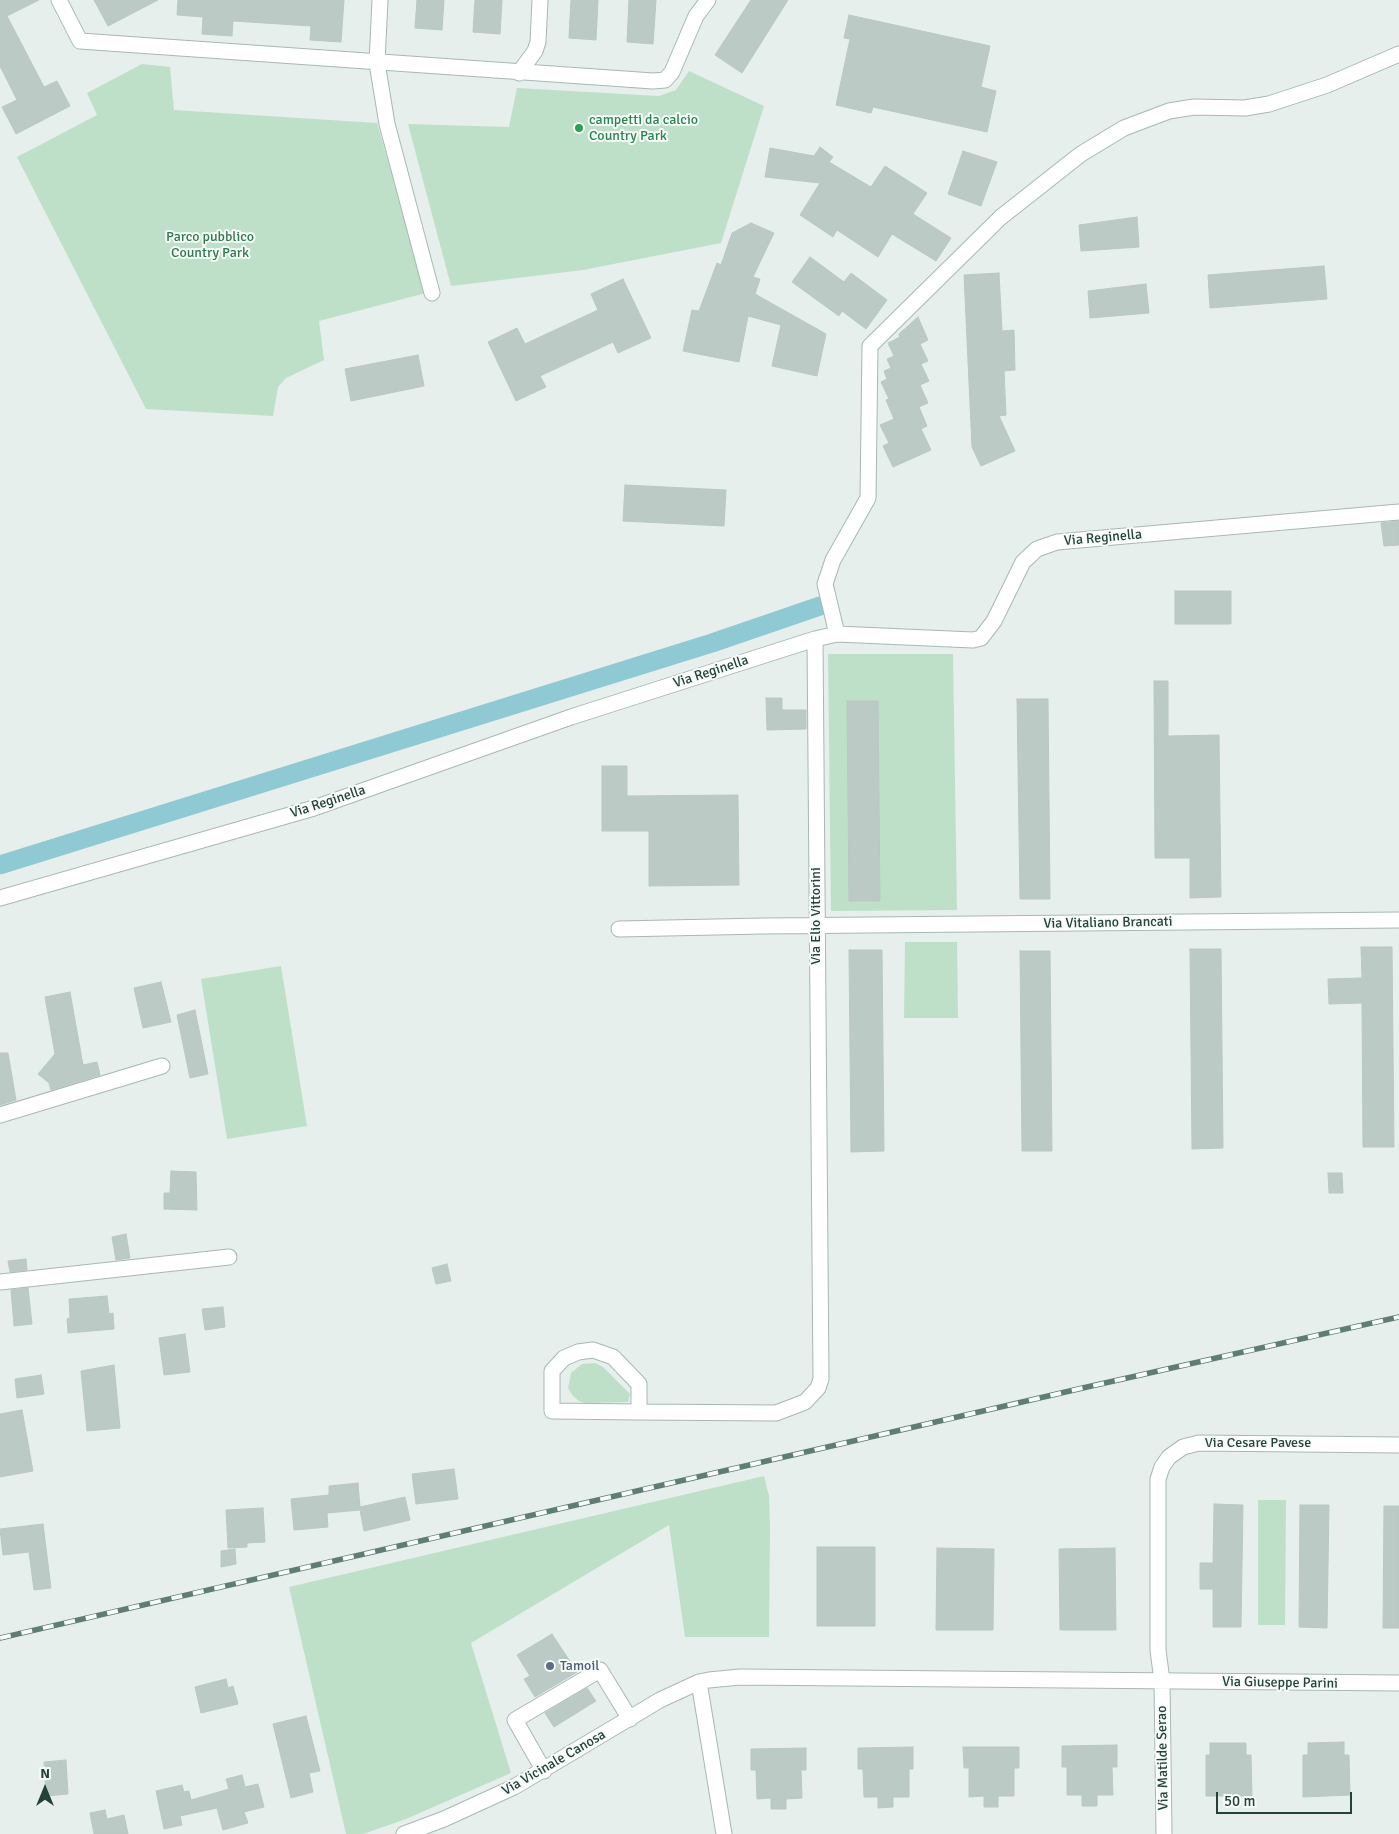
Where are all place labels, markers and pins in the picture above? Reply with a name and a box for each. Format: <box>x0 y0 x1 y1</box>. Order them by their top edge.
place label: campetti da calcio Country Park <box>589 112 698 144</box>
marker: campetti da calcio Country Park <box>573 122 585 134</box>
place label: Tamoil <box>560 1658 599 1674</box>
marker: Tamoil <box>544 1660 556 1672</box>

